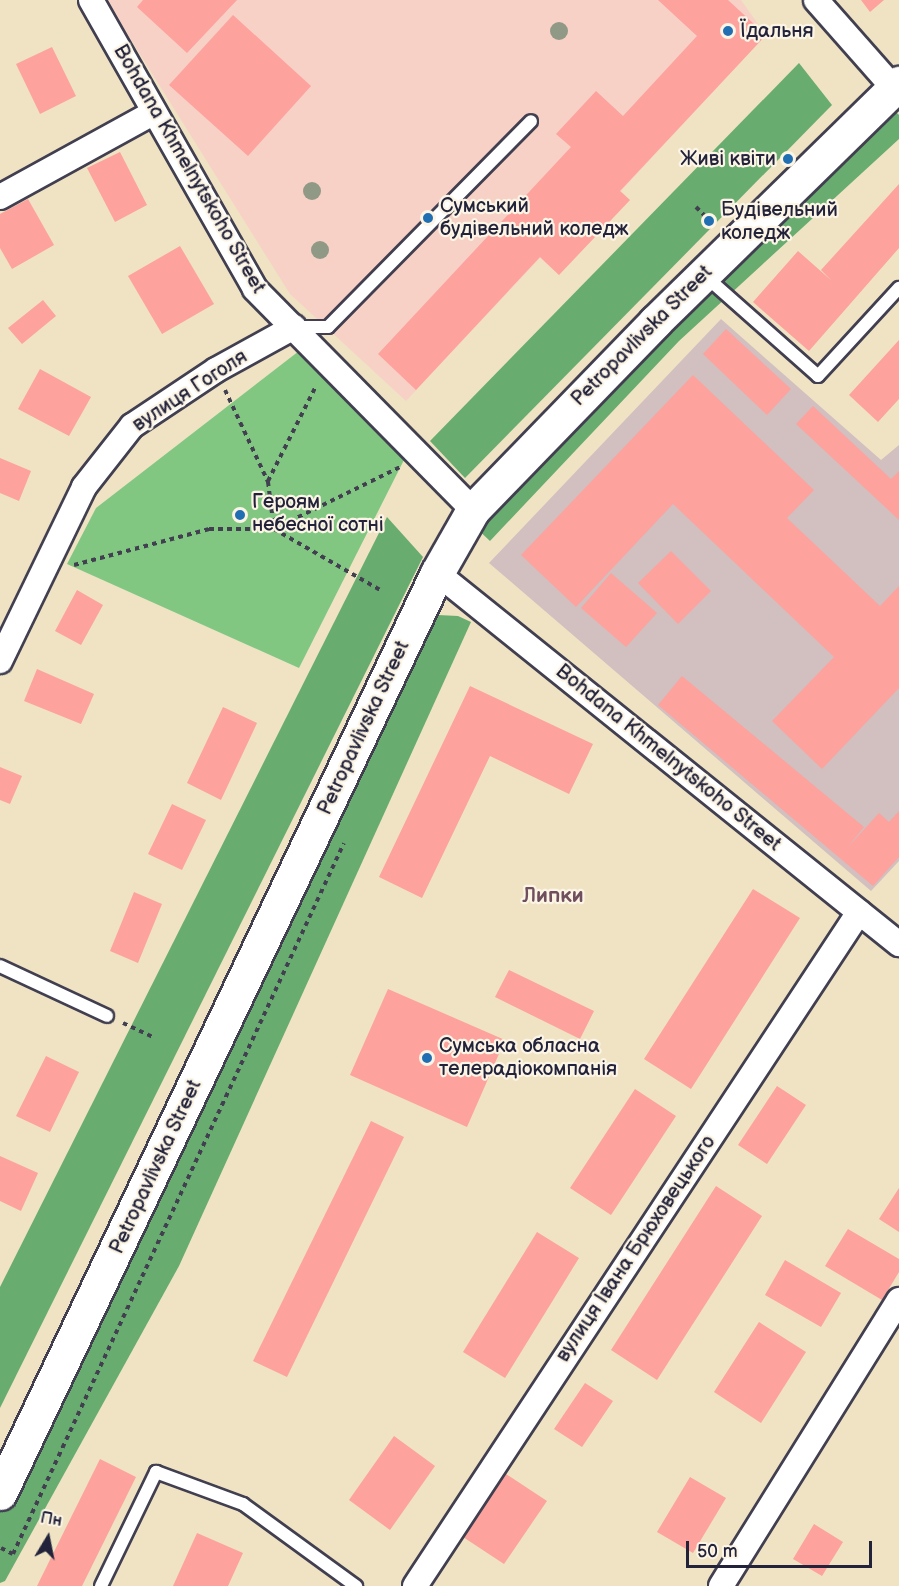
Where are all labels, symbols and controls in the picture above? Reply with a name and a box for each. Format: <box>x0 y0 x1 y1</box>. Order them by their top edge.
place label: Їдальня <box>740 19 814 43</box>
marker: Їдальня <box>721 24 735 38</box>
street label: Bohdana Khmelnytskoho Street <box>108 40 270 298</box>
place label: Живі квіти <box>680 147 776 171</box>
marker: Живі квіти <box>781 152 795 166</box>
place label: Сумський будівельний коледж <box>440 195 629 242</box>
place label: Будівельний коледж <box>721 198 838 245</box>
marker: Сумський будівельний коледж <box>421 211 435 225</box>
marker: Будівельний коледж <box>702 214 716 228</box>
street label: Petropavlivska Street <box>567 261 717 411</box>
street label: вулиця Гоголя <box>128 345 252 437</box>
place label: Героям небесної сотні <box>252 491 384 538</box>
marker: Героям небесної сотні <box>233 508 247 522</box>
street label: Petropavlivska Street <box>313 637 415 819</box>
street label: Bohdana Khmelnytskoho Street <box>550 659 786 857</box>
district label: Липки <box>522 883 584 909</box>
place label: Сумська обласна телерадіокомпанія <box>439 1034 617 1081</box>
marker: Сумська обласна телерадіокомпанія <box>420 1051 434 1065</box>
street label: Petropavlivska Street <box>105 1076 207 1258</box>
street label: вулиця Івана Брюховецького <box>551 1131 721 1367</box>
north arrow <box>18 1508 78 1568</box>
text: Пн <box>39 1509 63 1531</box>
scale bar <box>689 1529 875 1567</box>
text: 50 m <box>697 1541 738 1562</box>

